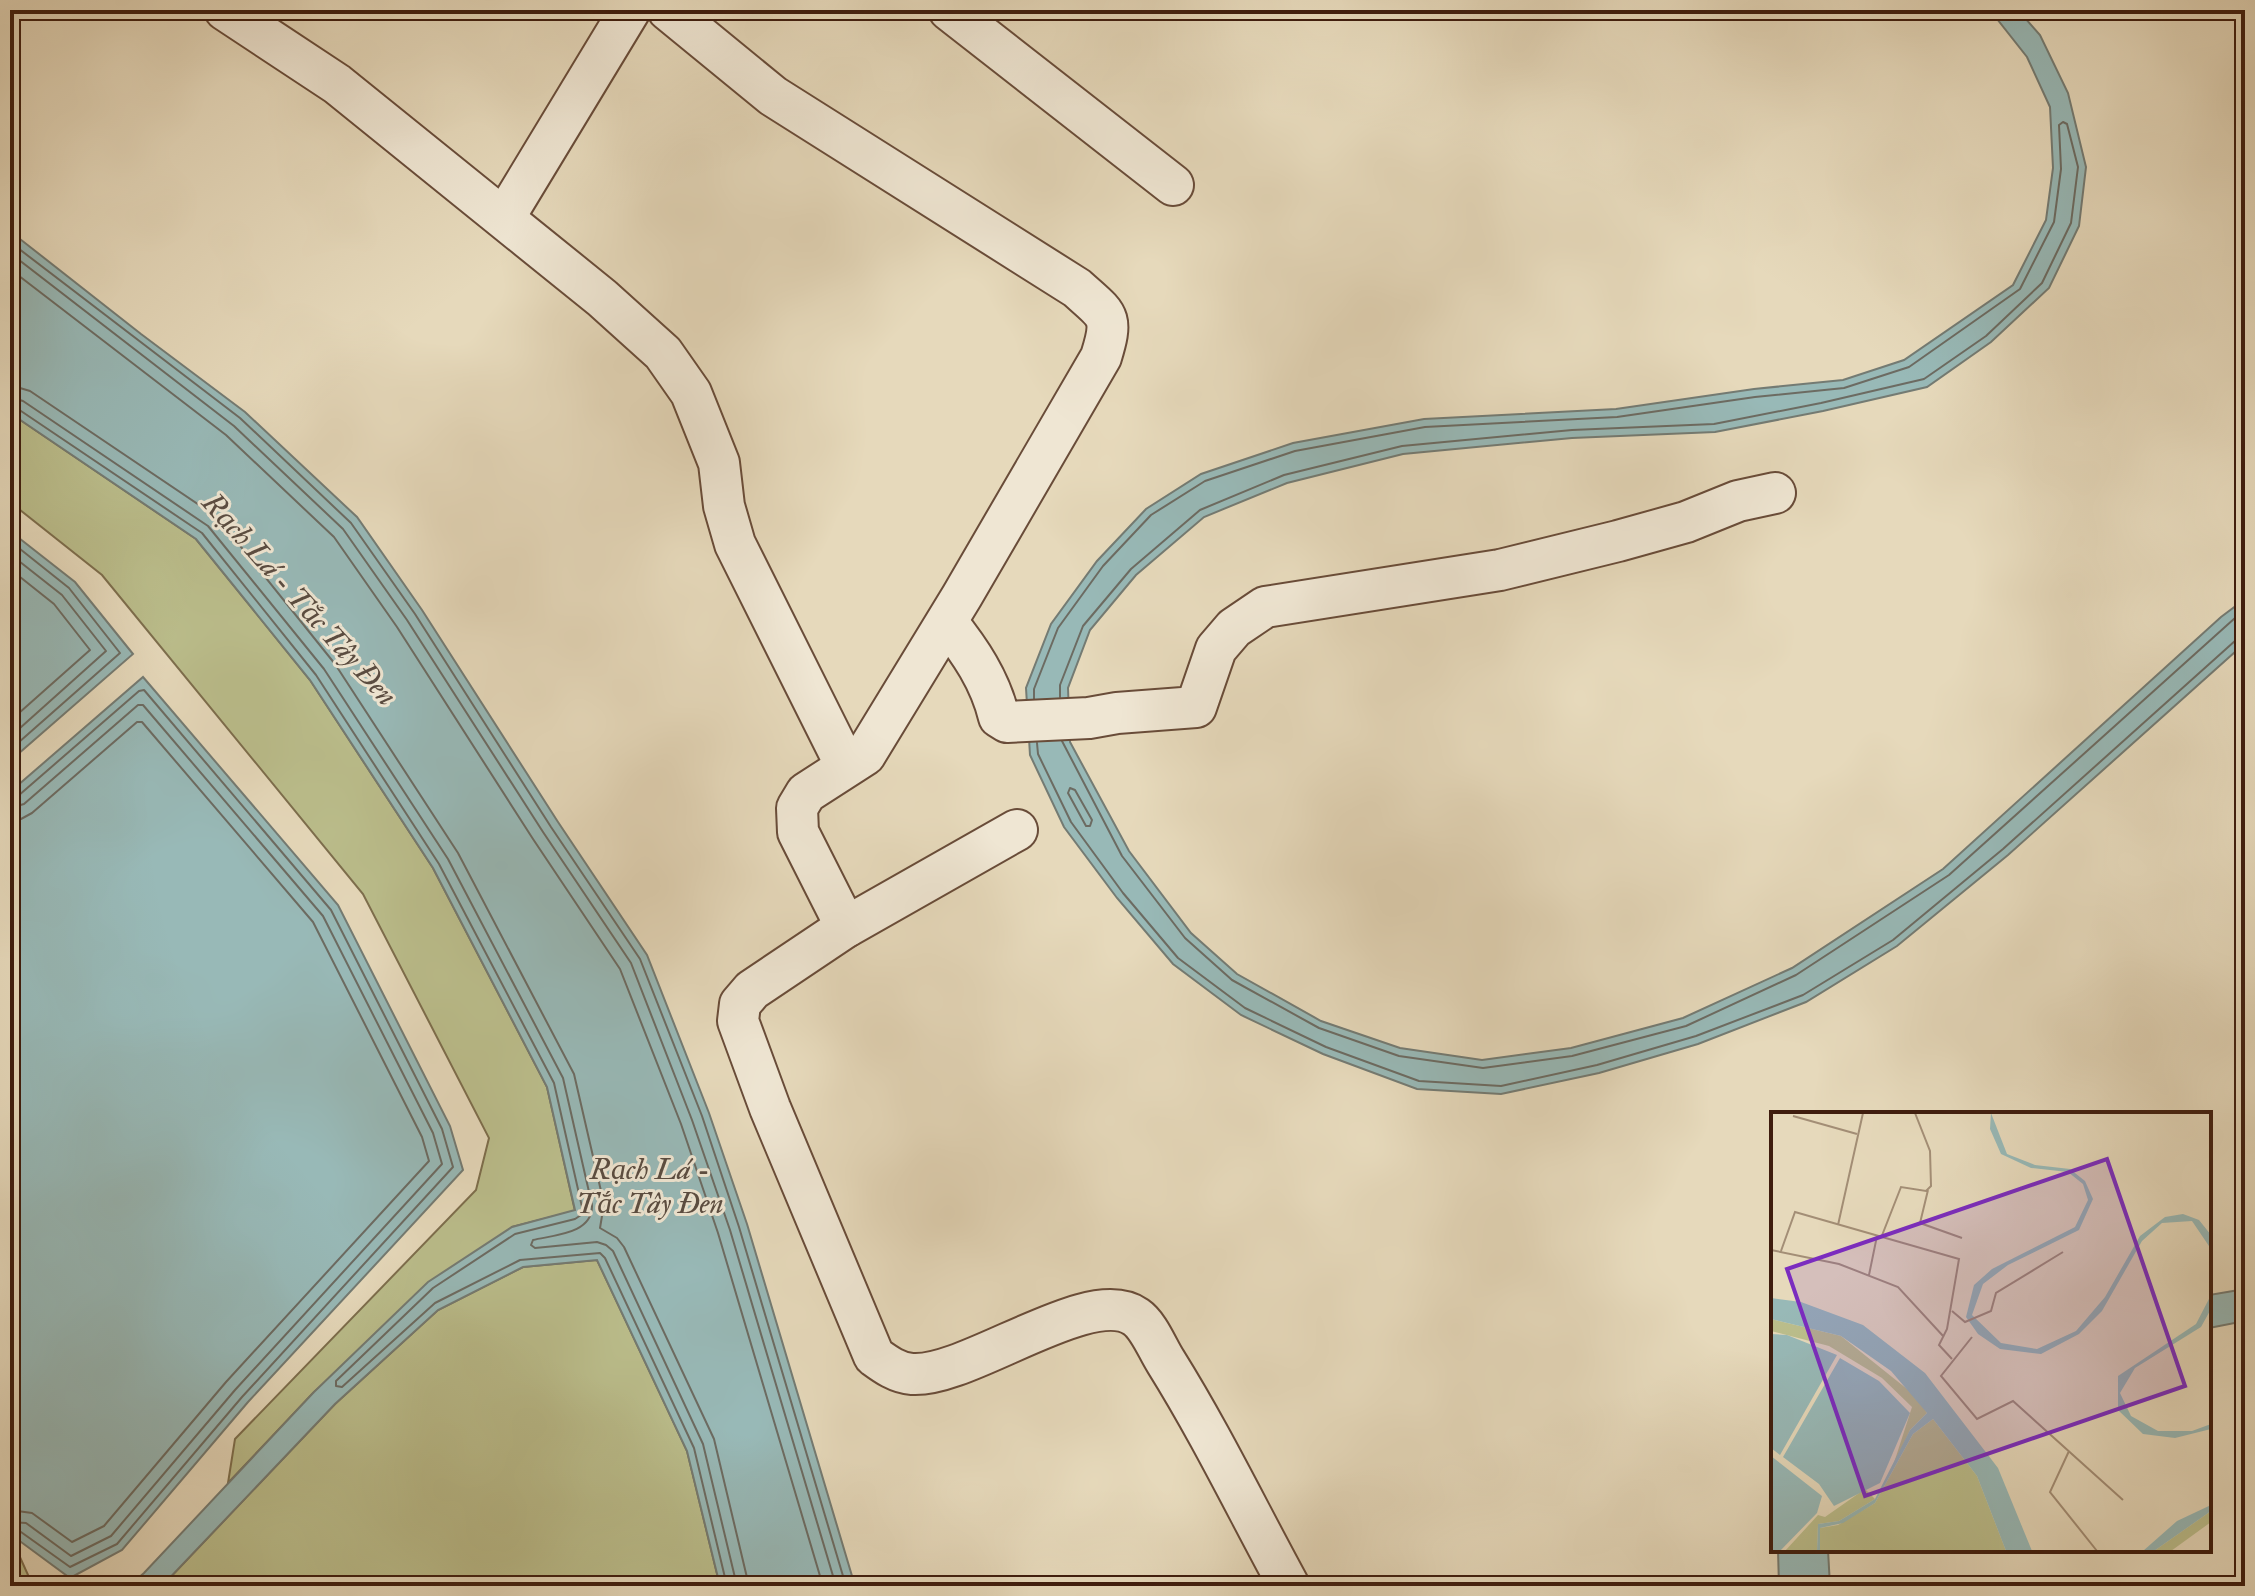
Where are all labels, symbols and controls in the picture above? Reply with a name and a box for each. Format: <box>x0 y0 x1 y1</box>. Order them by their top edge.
water label: Rạch Lá - Tắc Tây Đen <box>193 484 405 714</box>
inset map <box>1771 1112 2211 1552</box>
water label: Rạch Lá - Tắc Tây Đen <box>576 1151 724 1222</box>

